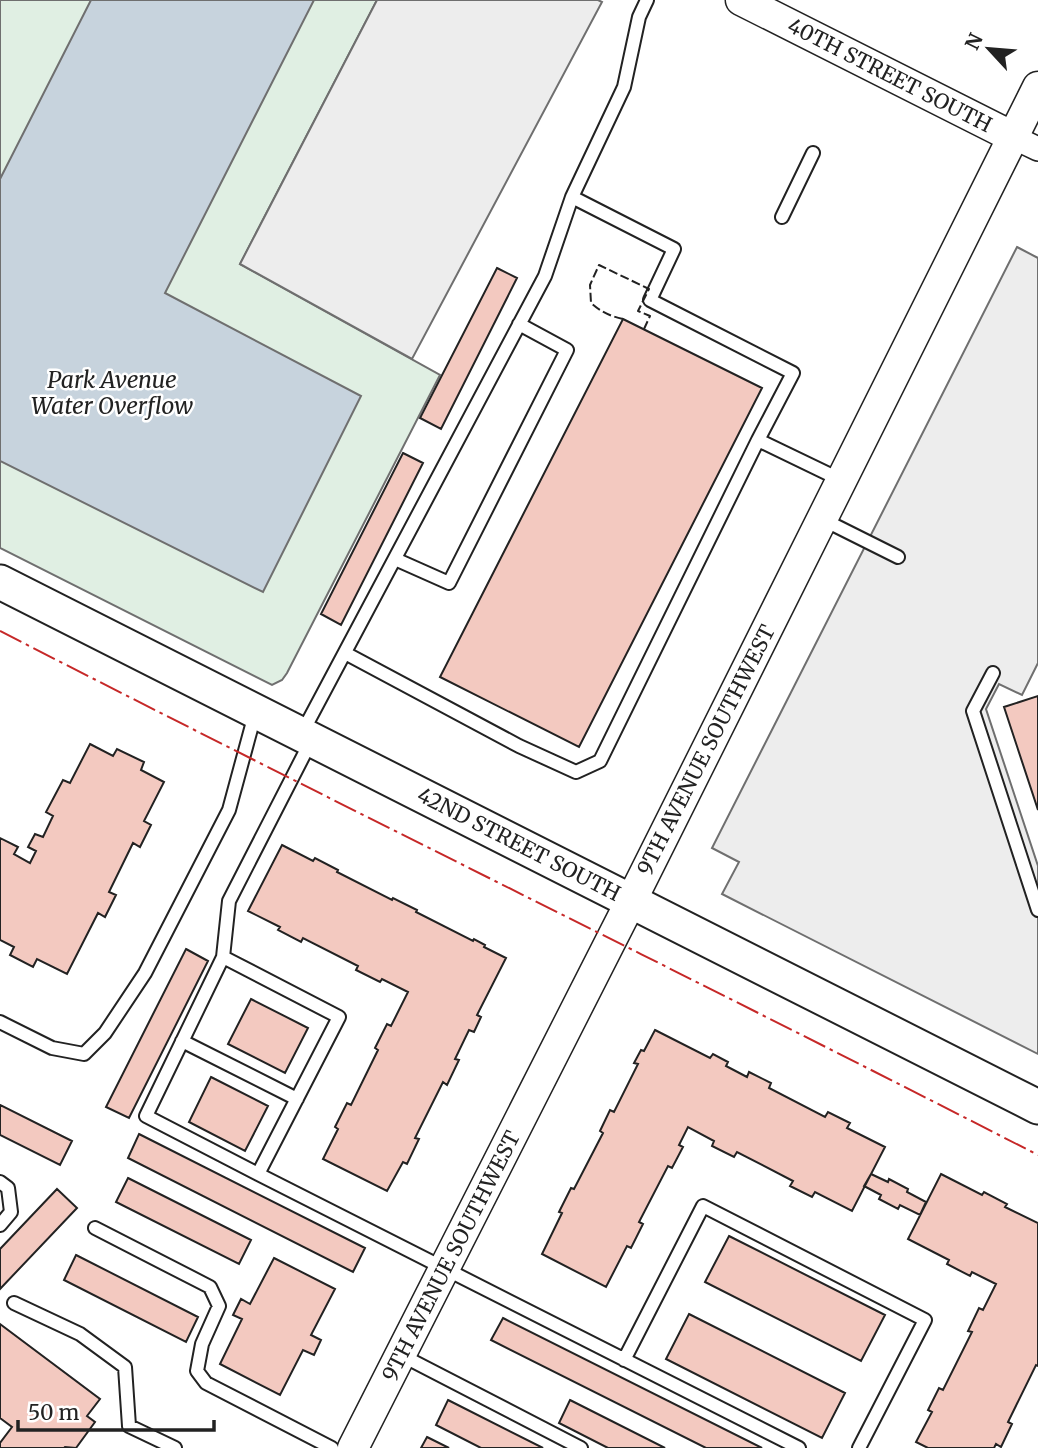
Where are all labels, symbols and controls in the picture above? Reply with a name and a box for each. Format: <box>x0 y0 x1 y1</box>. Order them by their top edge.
street label: 40TH STREET SOUTH <box>783 12 997 138</box>
north arrow <box>954 14 1024 84</box>
text: N <box>960 30 988 54</box>
water label: Park Avenue Water Overflow <box>31 365 193 420</box>
street label: 9TH AVENUE SOUTHWEST <box>631 620 781 880</box>
street label: 42ND STREET SOUTH <box>413 781 625 907</box>
street label: 9TH AVENUE SOUTHWEST <box>376 1126 526 1386</box>
scale bar <box>18 1388 214 1432</box>
text: 50 m <box>28 1399 79 1426</box>

